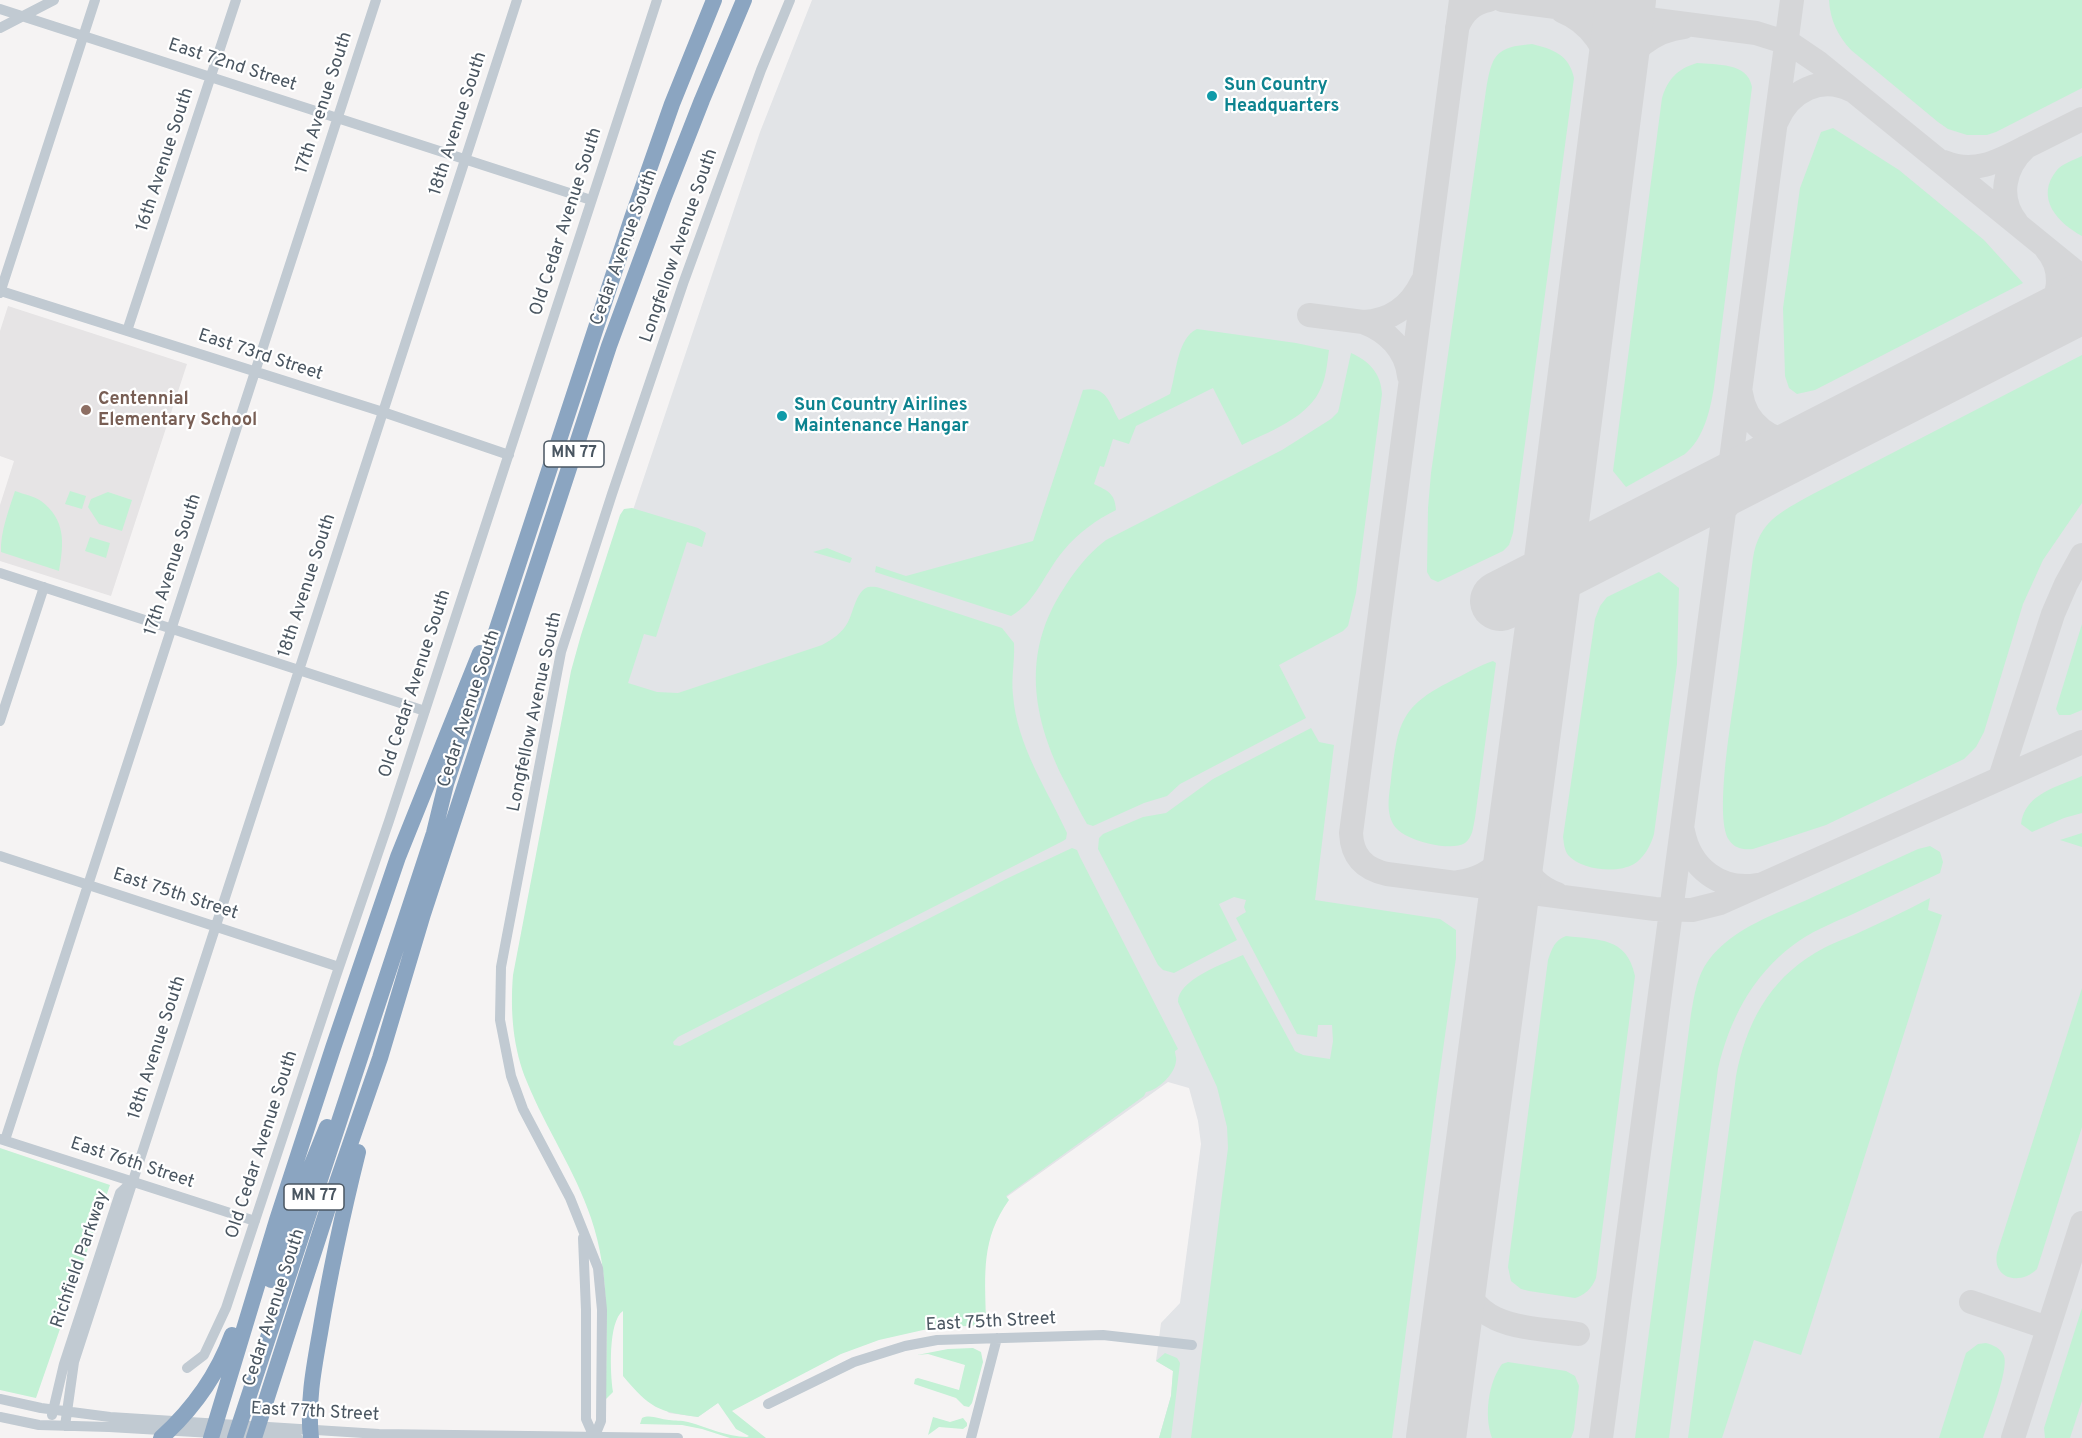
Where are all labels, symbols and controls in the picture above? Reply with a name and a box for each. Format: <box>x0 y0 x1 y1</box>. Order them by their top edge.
street label: 17th Avenue South <box>292 29 358 177</box>
street label: East 72nd Street <box>165 35 299 97</box>
street label: 18th Avenue South <box>426 49 492 199</box>
place label: Sun Country Headquarters <box>1224 75 1339 118</box>
street label: 16th Avenue South <box>133 85 199 235</box>
marker: Sun Country Headquarters <box>1205 89 1219 103</box>
street label: Old Cedar Avenue South <box>526 125 608 319</box>
street label: Longfellow Avenue South <box>637 146 723 346</box>
street label: Cedar Avenue South <box>587 167 663 329</box>
street label: East 73rd Street <box>195 326 325 386</box>
place label: Centennial Elementary School <box>98 389 257 432</box>
place label: Sun Country Airlines Maintenance Hangar <box>794 395 969 438</box>
marker: Centennial Elementary School <box>79 403 93 417</box>
marker: Sun Country Airlines Maintenance Hangar <box>775 409 789 423</box>
road number: MN 77 <box>544 441 604 467</box>
street label: 17th Avenue South <box>141 491 207 639</box>
street label: 18th Avenue South <box>275 511 341 661</box>
street label: Old Cedar Avenue South <box>375 587 457 781</box>
street label: Longfellow Avenue South <box>504 610 568 814</box>
street label: Cedar Avenue South <box>434 627 506 791</box>
street label: East 75th Street <box>110 865 240 925</box>
street label: 18th Avenue South <box>125 973 191 1123</box>
street label: Old Cedar Avenue South <box>222 1048 304 1242</box>
street label: East 76th Street <box>67 1134 197 1194</box>
road number: MN 77 <box>284 1184 344 1210</box>
street label: Richfield Parkway <box>47 1189 115 1331</box>
street label: Cedar Avenue South <box>239 1226 311 1390</box>
street label: East 75th Street <box>925 1309 1057 1337</box>
street label: East 77th Street <box>250 1399 380 1427</box>

